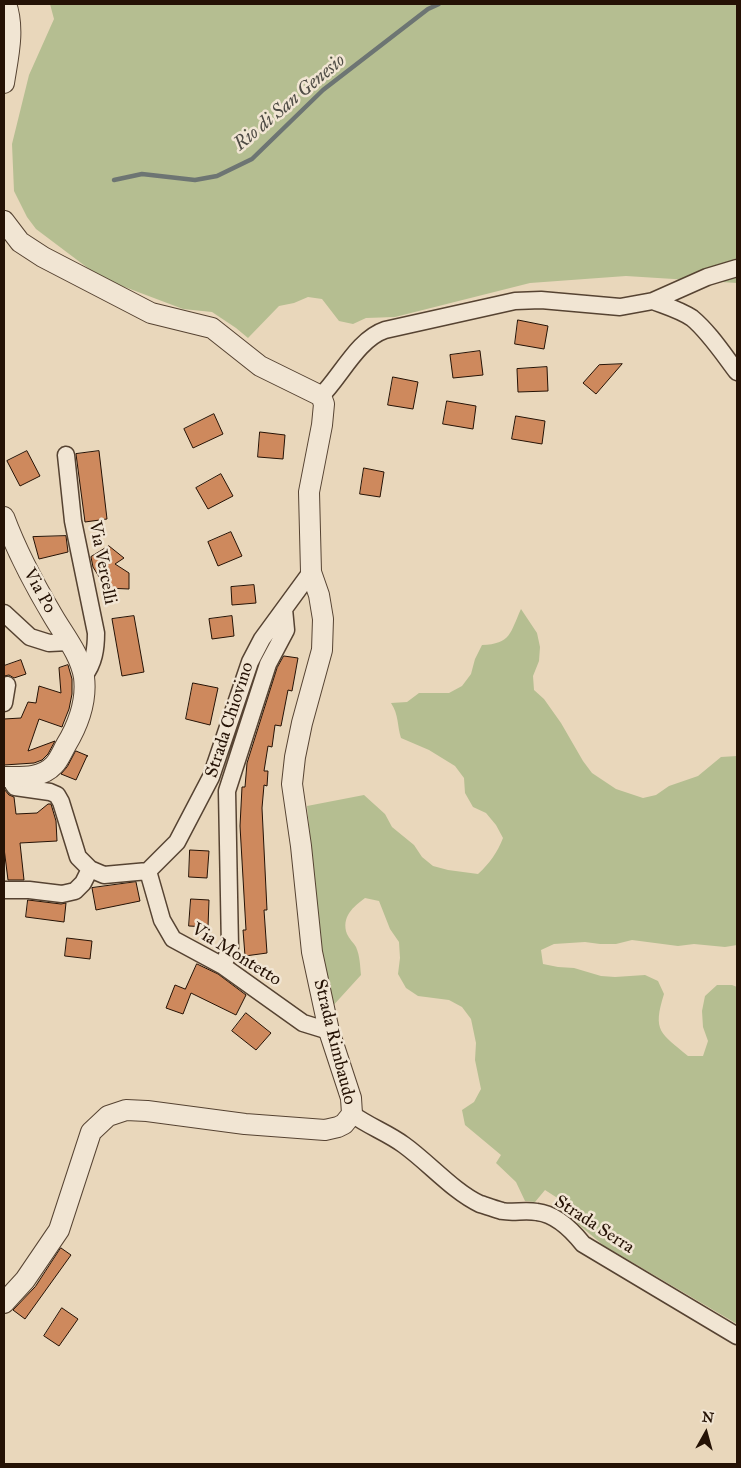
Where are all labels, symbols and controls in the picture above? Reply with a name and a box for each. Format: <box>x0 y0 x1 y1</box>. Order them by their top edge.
water label: Rio di San Genesio <box>230 50 350 156</box>
street label: Via Vercelli <box>83 520 121 606</box>
street label: Via Po <box>18 565 60 617</box>
street label: Strada Chiovino <box>201 659 259 781</box>
street label: Via Montetto <box>187 919 285 991</box>
street label: Strada Rimbaudo <box>308 977 360 1107</box>
street label: Strada Serra <box>550 1191 638 1259</box>
north arrow <box>681 1408 731 1458</box>
text: N <box>701 1408 715 1427</box>

